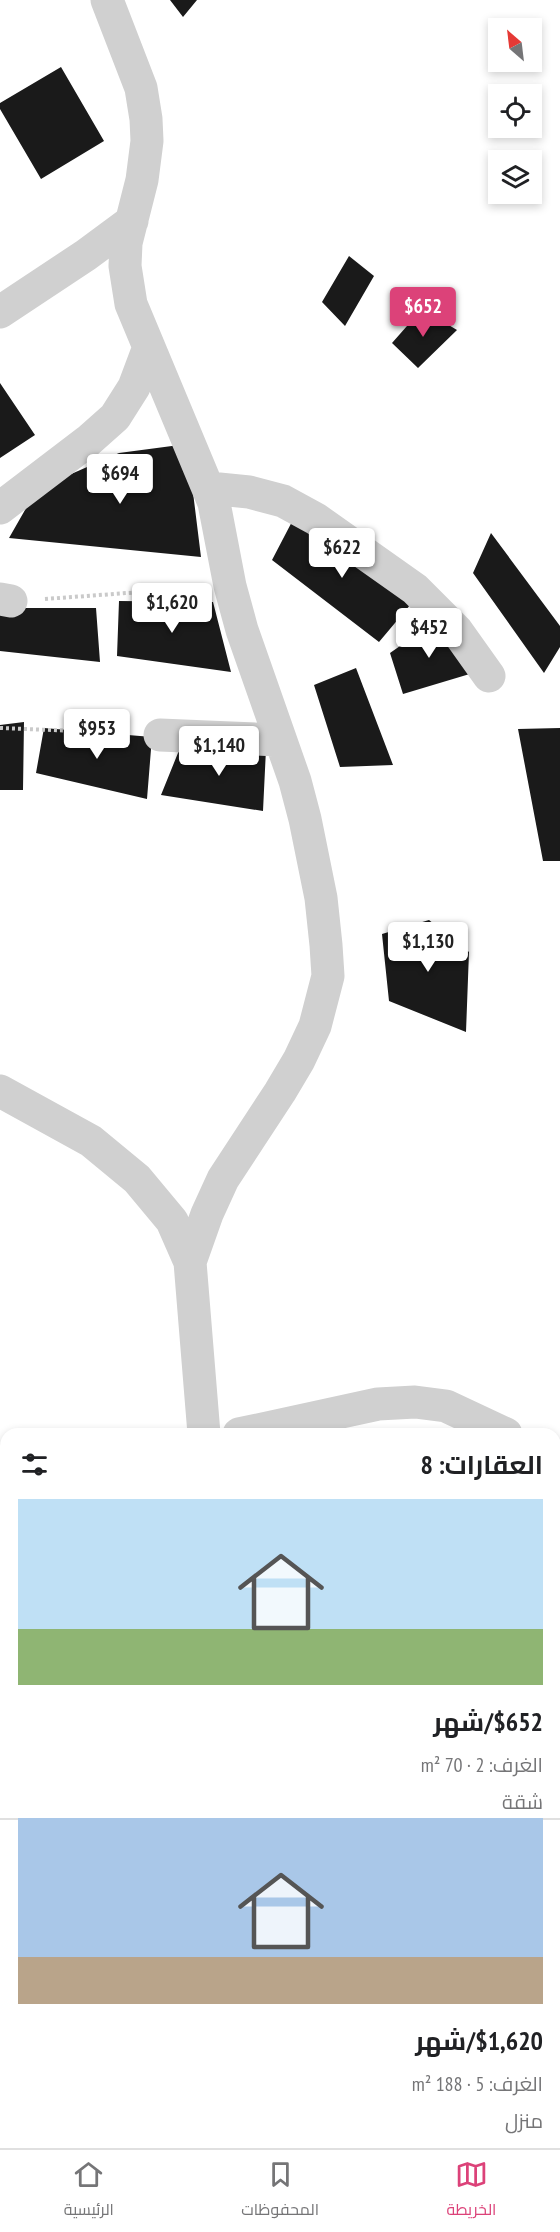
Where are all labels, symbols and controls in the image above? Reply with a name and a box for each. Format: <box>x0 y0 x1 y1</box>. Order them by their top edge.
north arrow <box>488 18 542 72</box>
map controls <box>488 18 542 204</box>
button: locate <box>488 84 542 138</box>
button: layers <box>488 150 542 204</box>
pin: $652 <box>387 287 459 338</box>
text: $652 <box>404 293 442 319</box>
pin: $694 <box>84 454 156 505</box>
text: $694 <box>101 460 139 486</box>
pin: $622 <box>306 528 378 579</box>
text: $622 <box>323 534 361 560</box>
pin: $1,620 <box>123 583 221 634</box>
text: $1,620 <box>146 589 198 615</box>
pin: $452 <box>393 608 465 659</box>
text: $452 <box>410 614 448 640</box>
pin: $953 <box>61 709 133 760</box>
text: $953 <box>78 715 116 741</box>
pin: $1,140 <box>170 726 268 777</box>
text: $1,140 <box>193 732 245 758</box>
pin: $1,130 <box>379 922 477 973</box>
text: $1,130 <box>402 928 454 954</box>
icon: filters <box>18 1448 51 1481</box>
text: العقارات: 8 <box>421 1448 543 1481</box>
icon: home <box>227 1538 335 1646</box>
text: $652/شهر <box>433 1705 543 1738</box>
text: الغرف: 2 · 70 m² <box>421 1752 543 1778</box>
text: شقة <box>502 1789 543 1815</box>
icon: home <box>227 1857 335 1965</box>
text: $1,620/شهر <box>415 2024 543 2057</box>
text: الغرف: 5 · 188 m² <box>412 2071 543 2097</box>
text: منزل <box>505 2108 543 2134</box>
tab: الرئيسية <box>64 2158 114 2224</box>
tab: المحفوظات <box>241 2158 319 2224</box>
tab: الخريطة <box>446 2158 496 2224</box>

